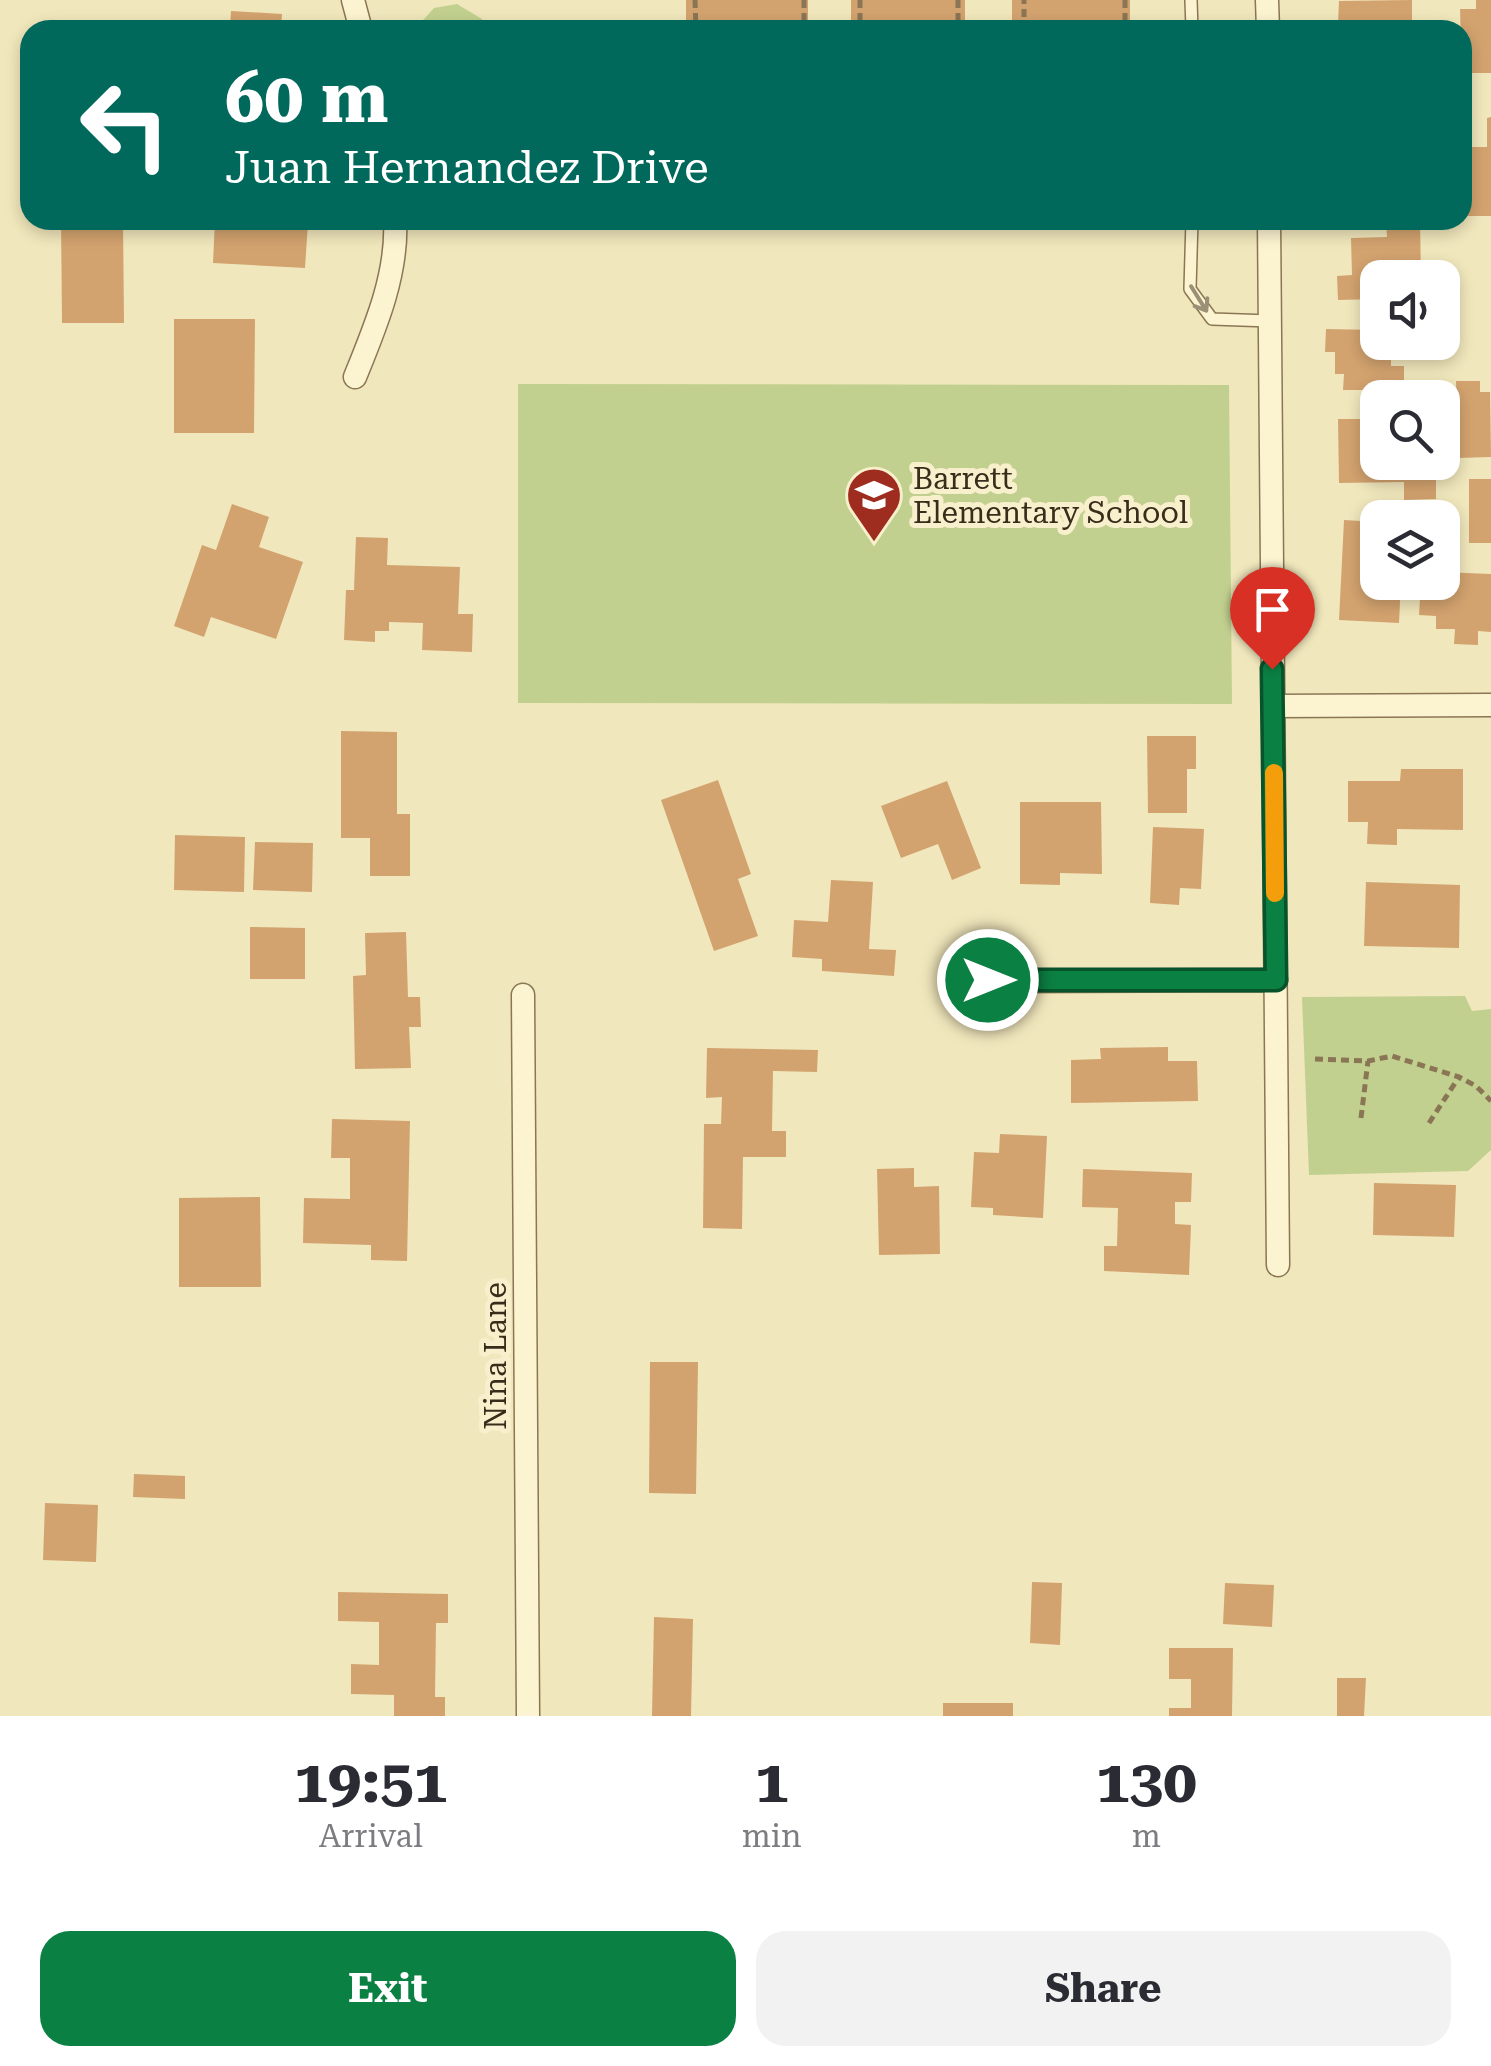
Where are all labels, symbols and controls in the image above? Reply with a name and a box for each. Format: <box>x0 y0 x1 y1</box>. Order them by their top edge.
text: 60 m <box>225 57 389 139</box>
icon: left <box>60 60 190 190</box>
text: Juan Hernandez Drive <box>225 141 709 194</box>
map controls <box>1360 260 1460 600</box>
button: sound <box>1360 260 1460 360</box>
one-way arrow <box>1189 285 1209 313</box>
button: search <box>1360 380 1460 480</box>
place label: Barrett Elementary School <box>913 461 1188 530</box>
school or university icon: Barrett Elementary School <box>844 465 904 544</box>
button: layers <box>1360 500 1460 600</box>
pin <box>1230 567 1315 670</box>
icon: arrive <box>1245 582 1300 637</box>
position arrow <box>936 928 1040 1032</box>
street label: Nina Lane <box>478 1282 513 1430</box>
text: 19:51 <box>294 1746 447 1817</box>
text: 1 <box>755 1746 788 1817</box>
text: 130 <box>1096 1746 1197 1817</box>
text: Arrival <box>319 1817 423 1855</box>
text: min <box>742 1817 802 1855</box>
text: m <box>1132 1817 1161 1855</box>
button: Exit <box>40 1931 736 2046</box>
button: Share <box>756 1931 1451 2046</box>

